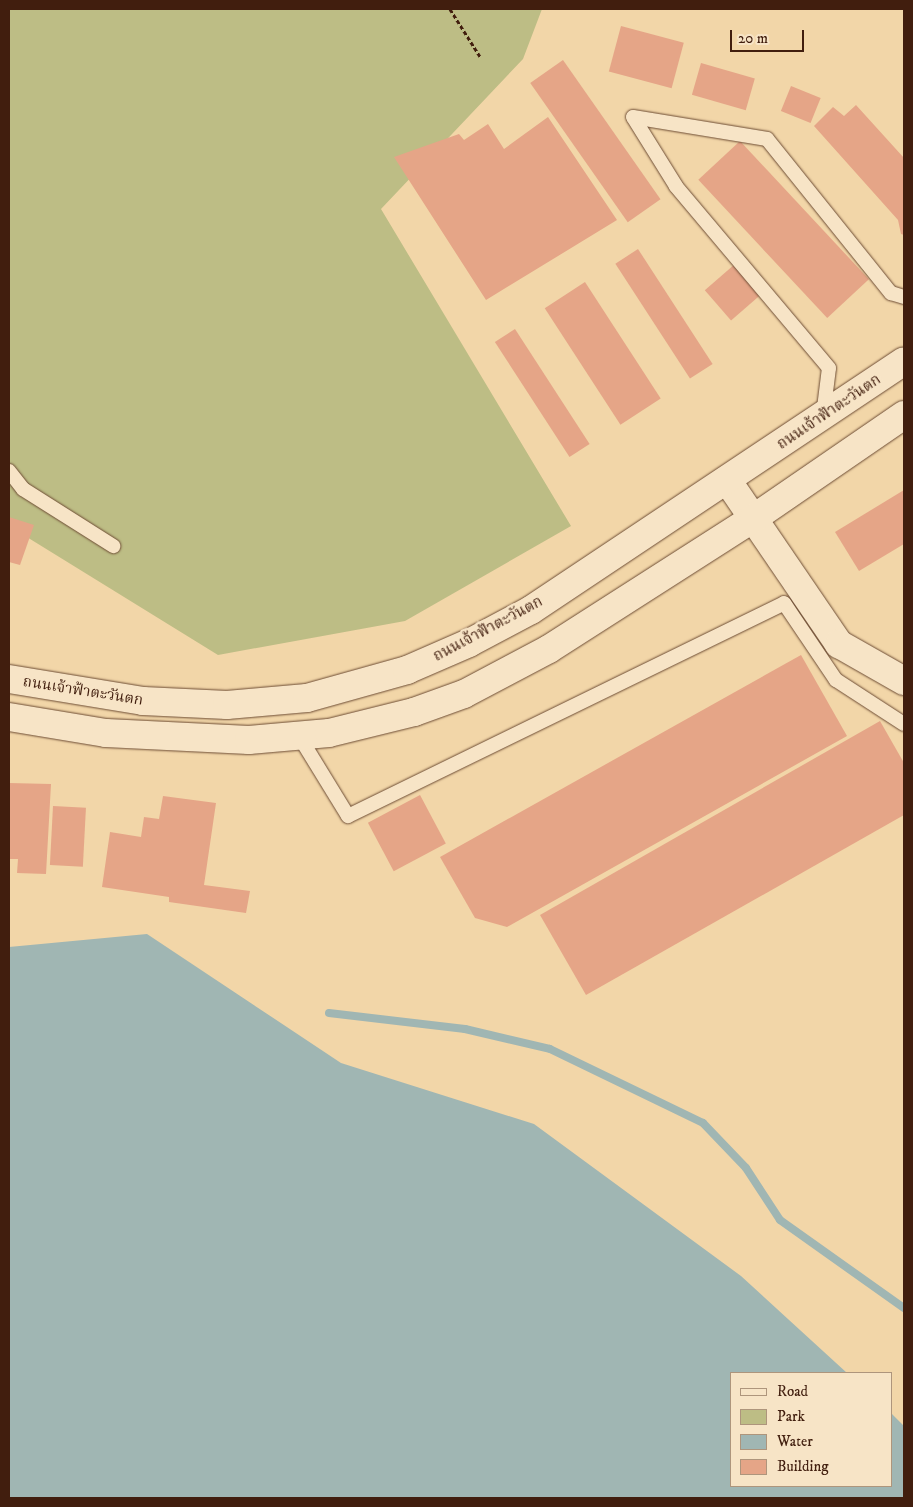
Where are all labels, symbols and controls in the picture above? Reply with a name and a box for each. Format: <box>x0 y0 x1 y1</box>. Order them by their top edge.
scale bar <box>733 20 807 52</box>
text: 20 m <box>738 29 768 48</box>
street label: ถนนเจ้าฟ้าตะวันตก <box>774 371 884 453</box>
street label: ถนนเจ้าฟ้าตะวันตก <box>430 593 546 665</box>
street label: ถนนเจ้าฟ้าตะวันตก <box>22 673 144 709</box>
legend <box>730 1372 893 1487</box>
text: Road <box>777 1382 808 1401</box>
text: Park <box>777 1407 805 1426</box>
text: Water <box>777 1432 813 1451</box>
text: Building <box>777 1457 829 1476</box>

